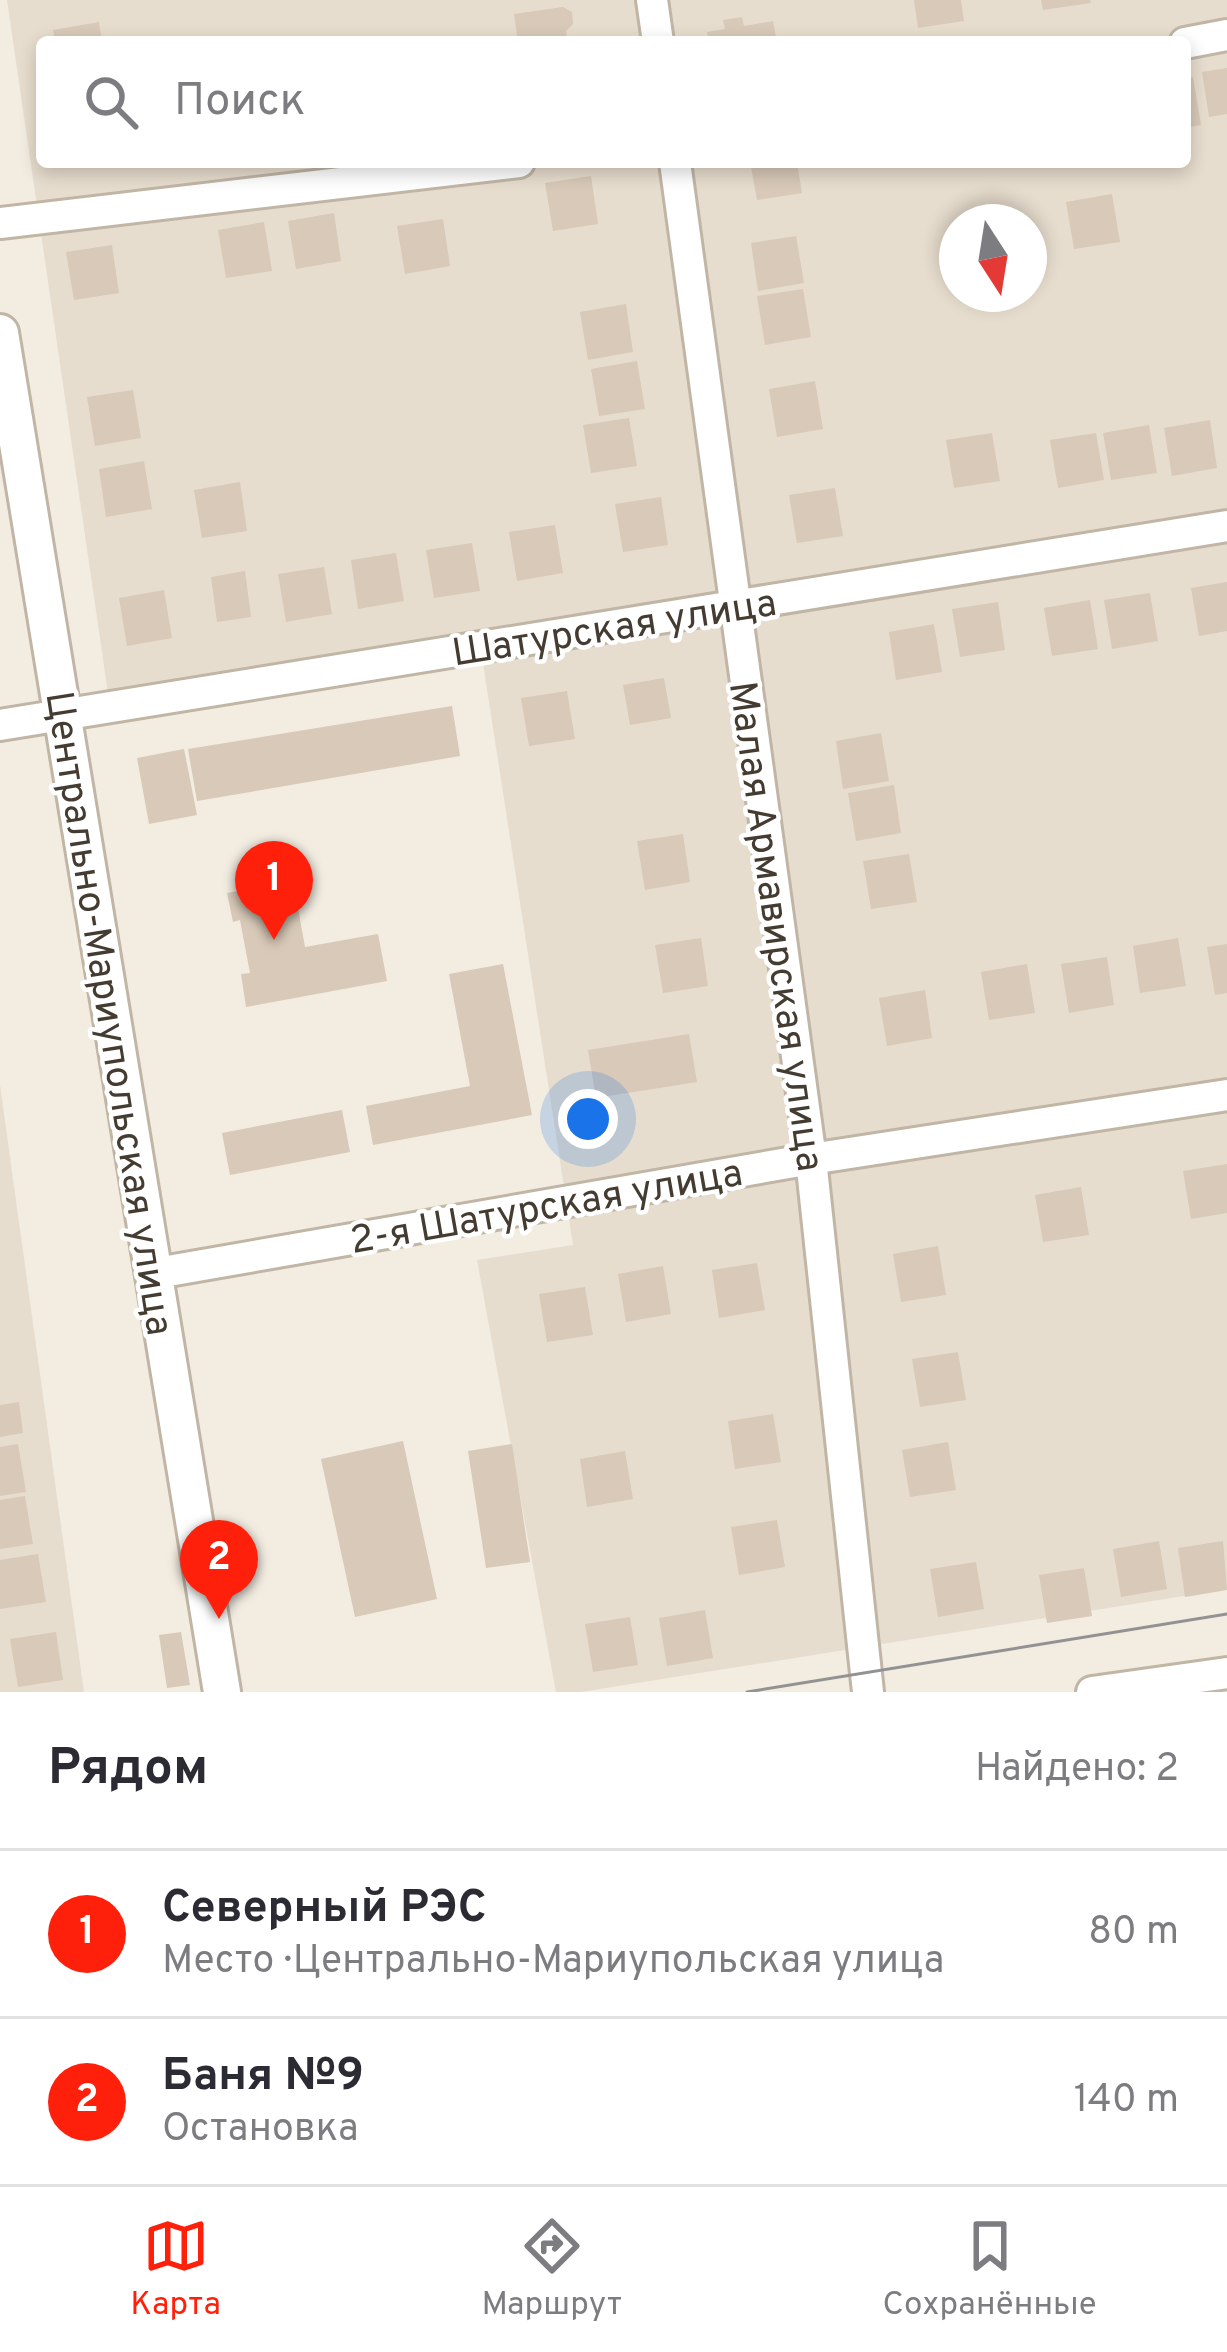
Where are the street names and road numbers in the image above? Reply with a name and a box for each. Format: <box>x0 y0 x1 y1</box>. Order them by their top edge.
street label: Шатурская улица <box>449 581 780 680</box>
street label: Малая Армавирская улица <box>715 678 832 1175</box>
street label: Центрально-Мариупольская улица <box>31 688 182 1339</box>
street label: 2-я Шатурская улица <box>347 1151 747 1268</box>

